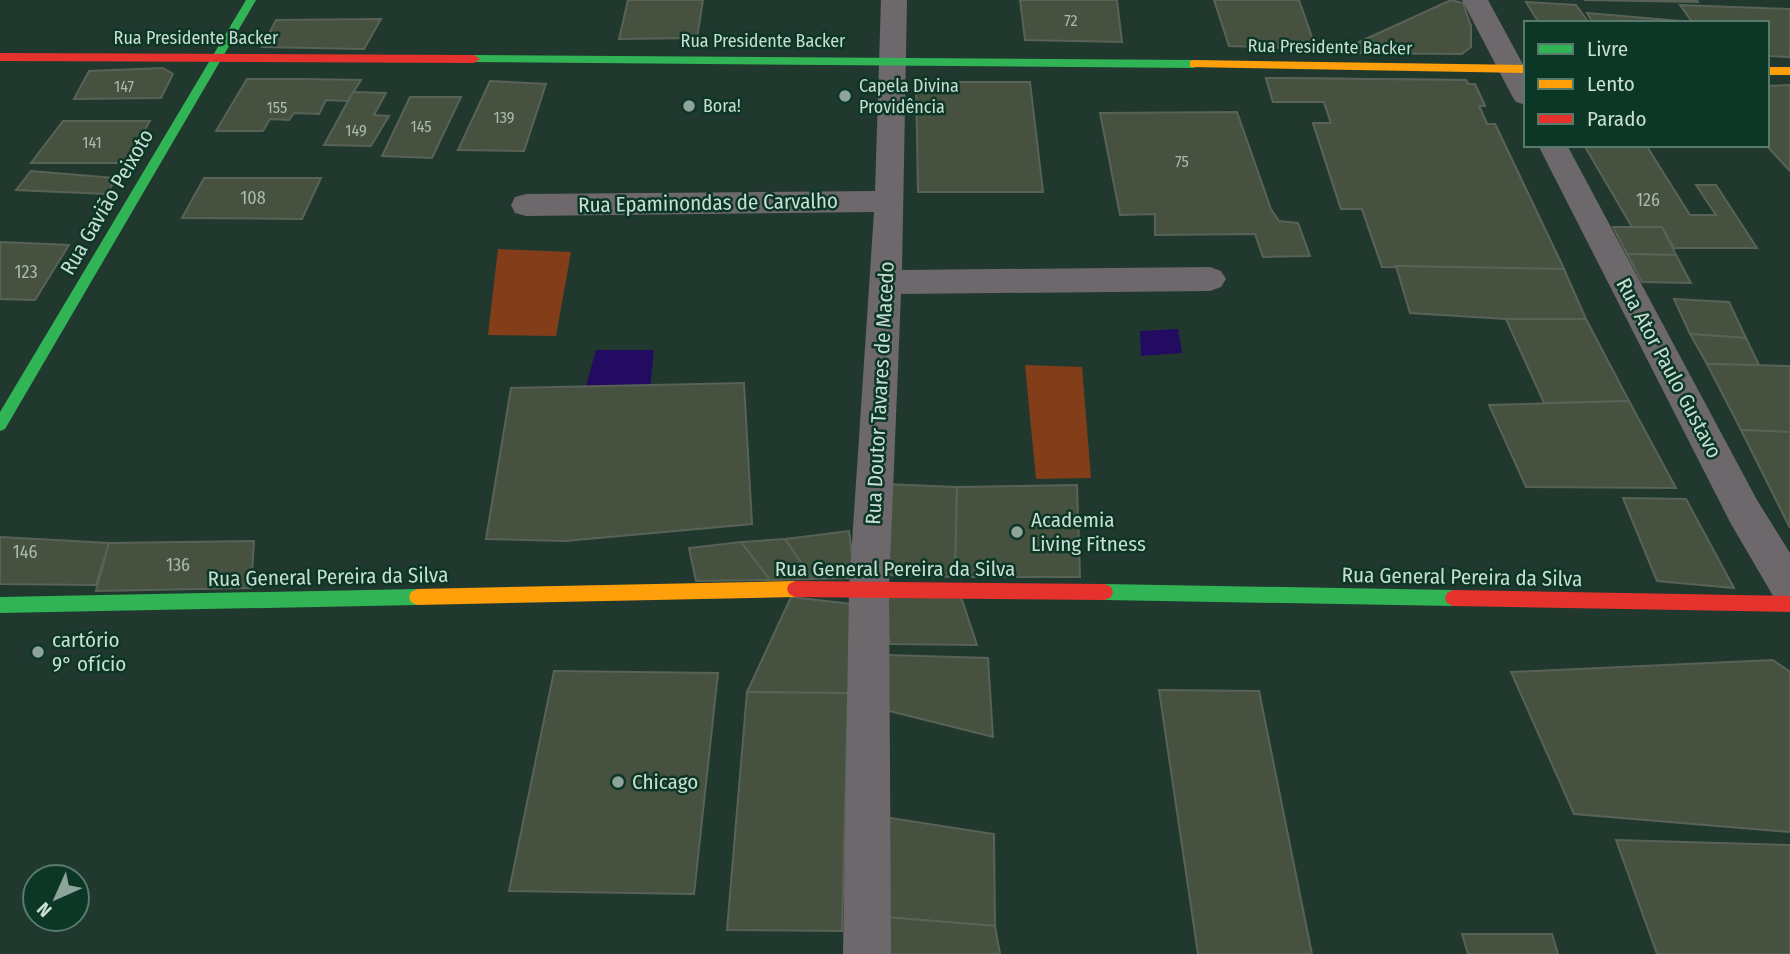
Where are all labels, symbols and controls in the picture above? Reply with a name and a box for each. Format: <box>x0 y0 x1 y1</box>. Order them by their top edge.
house number: 72 <box>1064 11 1078 30</box>
legend <box>1524 21 1769 147</box>
street label: Rua Presidente Backer <box>114 27 279 49</box>
street label: Rua Presidente Backer <box>681 30 846 52</box>
street label: Rua Presidente Backer <box>1247 35 1413 59</box>
text: Livre <box>1587 36 1628 62</box>
text: Lento <box>1587 71 1635 97</box>
place label: Capela Divina Providência <box>859 75 959 118</box>
house number: 147 <box>114 77 135 96</box>
marker: Capela Divina Providência <box>837 88 853 104</box>
place label: Bora! <box>703 95 741 117</box>
house number: 155 <box>267 98 287 117</box>
marker: Bora! <box>681 98 697 114</box>
text: Parado <box>1587 106 1646 132</box>
house number: 139 <box>493 108 515 127</box>
house number: 145 <box>410 117 432 136</box>
house number: 149 <box>345 121 367 140</box>
street label: Rua Gavião Peixoto <box>55 124 159 280</box>
house number: 141 <box>82 133 102 152</box>
house number: 75 <box>1175 152 1189 171</box>
house number: 108 <box>240 187 266 209</box>
street label: Rua Epaminondas de Carvalho <box>578 188 838 218</box>
house number: 126 <box>1636 189 1660 211</box>
house number: 123 <box>14 261 38 283</box>
street label: Rua Doutor Tavares de Macedo <box>860 261 900 525</box>
street label: Rua Ator Paulo Gustavo <box>1611 274 1727 462</box>
place label: Academia Living Fitness <box>1031 507 1146 557</box>
marker: Academia Living Fitness <box>1009 524 1025 540</box>
house number: 146 <box>13 541 37 563</box>
house number: 136 <box>166 554 190 576</box>
street label: Rua General Pereira da Silva <box>775 556 1015 582</box>
street label: Rua General Pereira da Silva <box>207 562 449 592</box>
street label: Rua General Pereira da Silva <box>1341 562 1583 592</box>
place label: cartório 9° ofício <box>52 627 126 677</box>
marker: cartório 9° ofício <box>30 644 46 660</box>
place label: Chicago <box>632 769 698 795</box>
marker: Chicago <box>610 774 626 790</box>
north arrow <box>21 863 91 933</box>
text: N <box>32 898 56 922</box>

